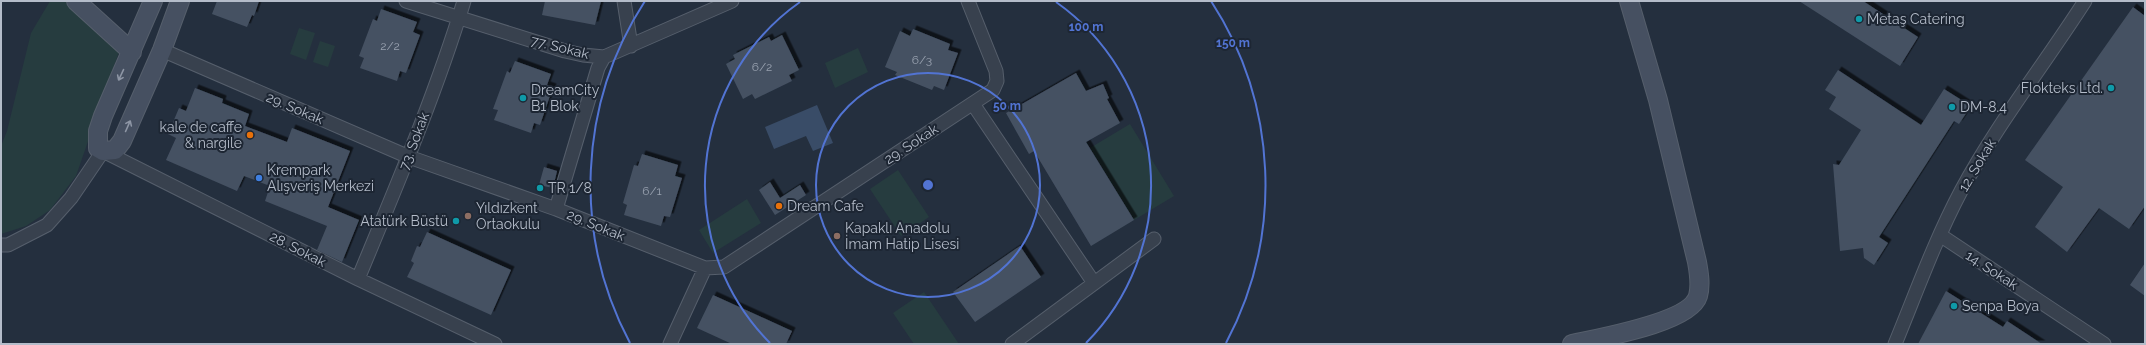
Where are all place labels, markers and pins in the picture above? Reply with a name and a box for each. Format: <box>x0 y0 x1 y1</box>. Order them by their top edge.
place label: Metaş Catering <box>1867 11 1965 27</box>
marker: Metaş Catering <box>1854 14 1864 24</box>
place label: Flokteks Ltd. <box>2021 80 2103 96</box>
place label: DreamCity B1 Blok <box>531 82 600 114</box>
marker: Flokteks Ltd. <box>2106 83 2116 93</box>
marker: DreamCity B1 Blok <box>518 93 528 103</box>
place label: DM-8.4 <box>1960 99 2007 115</box>
marker: DM-8.4 <box>1947 102 1957 112</box>
place label: kale de caffe & nargile <box>159 119 242 151</box>
marker: kale de caffe & nargile <box>245 130 255 140</box>
place label: Krempark Alışveriş Merkezi <box>267 162 374 194</box>
marker: Krempark Alışveriş Merkezi <box>254 173 264 183</box>
centre of rings <box>921 178 935 192</box>
place label: TR 1/8 <box>548 180 592 196</box>
marker: TR 1/8 <box>535 183 545 193</box>
place label: Dream Cafe <box>787 198 864 214</box>
place label: Yıldızkent Ortaokulu <box>476 200 540 232</box>
marker: Dream Cafe <box>774 201 784 211</box>
marker: Yıldızkent Ortaokulu <box>463 211 473 221</box>
place label: Atatürk Büstü <box>360 213 448 229</box>
marker: Atatürk Büstü <box>451 216 461 226</box>
place label: Kapaklı Anadolu İmam Hatip Lisesi <box>845 220 959 252</box>
marker: Kapaklı Anadolu İmam Hatip Lisesi <box>832 231 842 241</box>
place label: Senpa Boya <box>1962 298 2039 314</box>
marker: Senpa Boya <box>1949 301 1959 311</box>

